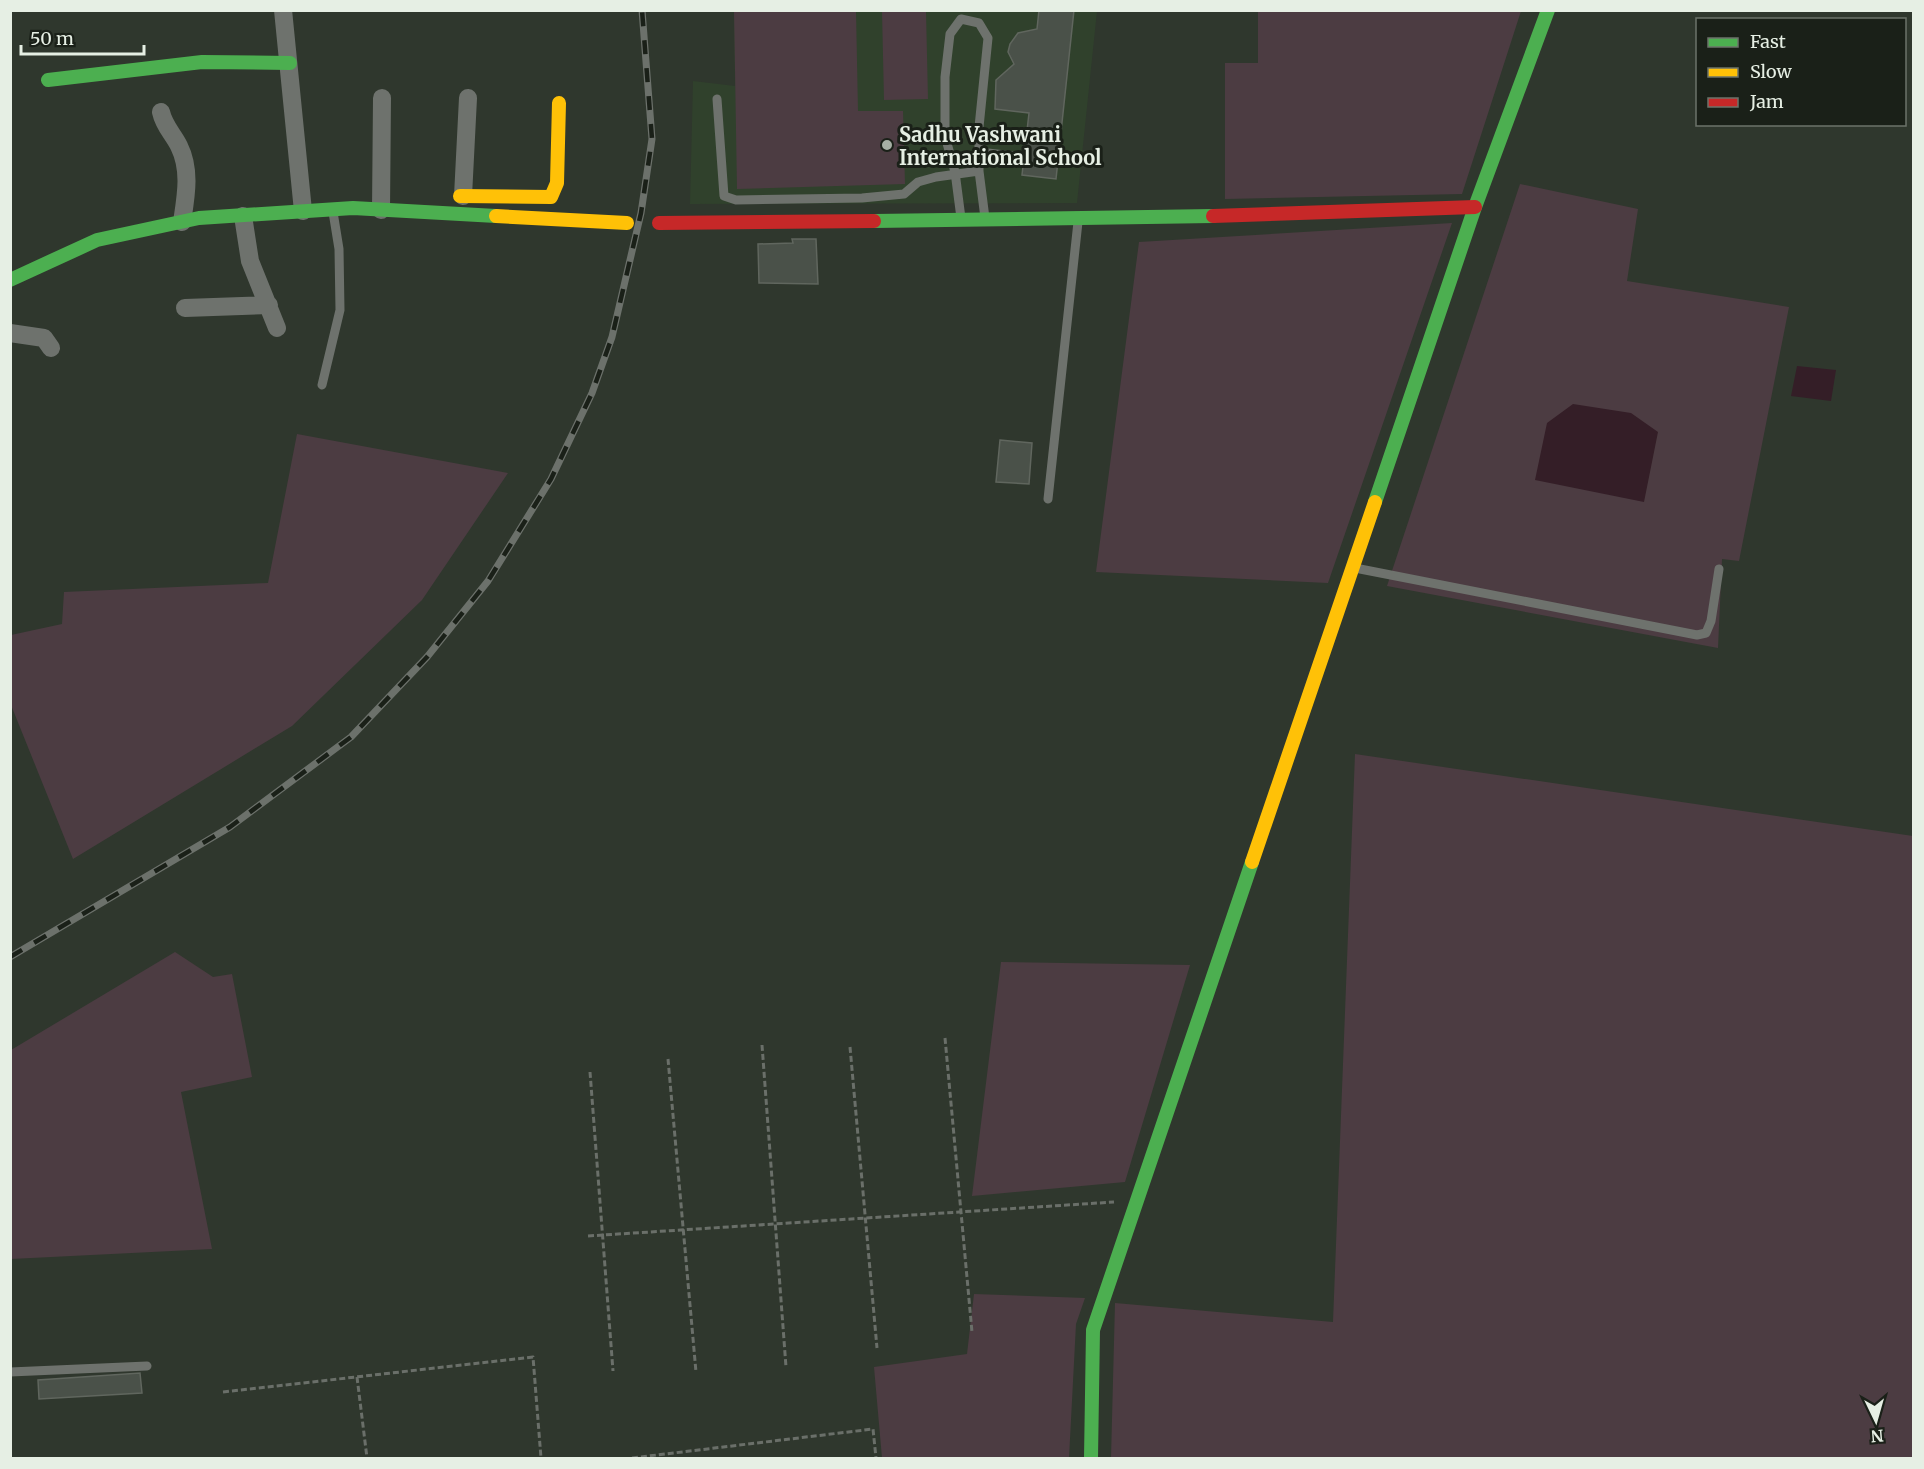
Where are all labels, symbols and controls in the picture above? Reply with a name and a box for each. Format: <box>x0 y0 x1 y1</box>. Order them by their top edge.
scale bar <box>21 18 144 56</box>
legend <box>1696 18 1906 126</box>
text: 50 m <box>30 27 74 50</box>
text: Fast <box>1750 30 1786 53</box>
text: Slow <box>1750 60 1793 83</box>
text: Jam <box>1749 90 1784 113</box>
place label: Sadhu Vashwani International School <box>899 122 1102 170</box>
marker: Sadhu Vashwani International School <box>880 138 894 152</box>
north arrow <box>1846 1391 1906 1451</box>
text: N <box>1870 1425 1884 1446</box>

